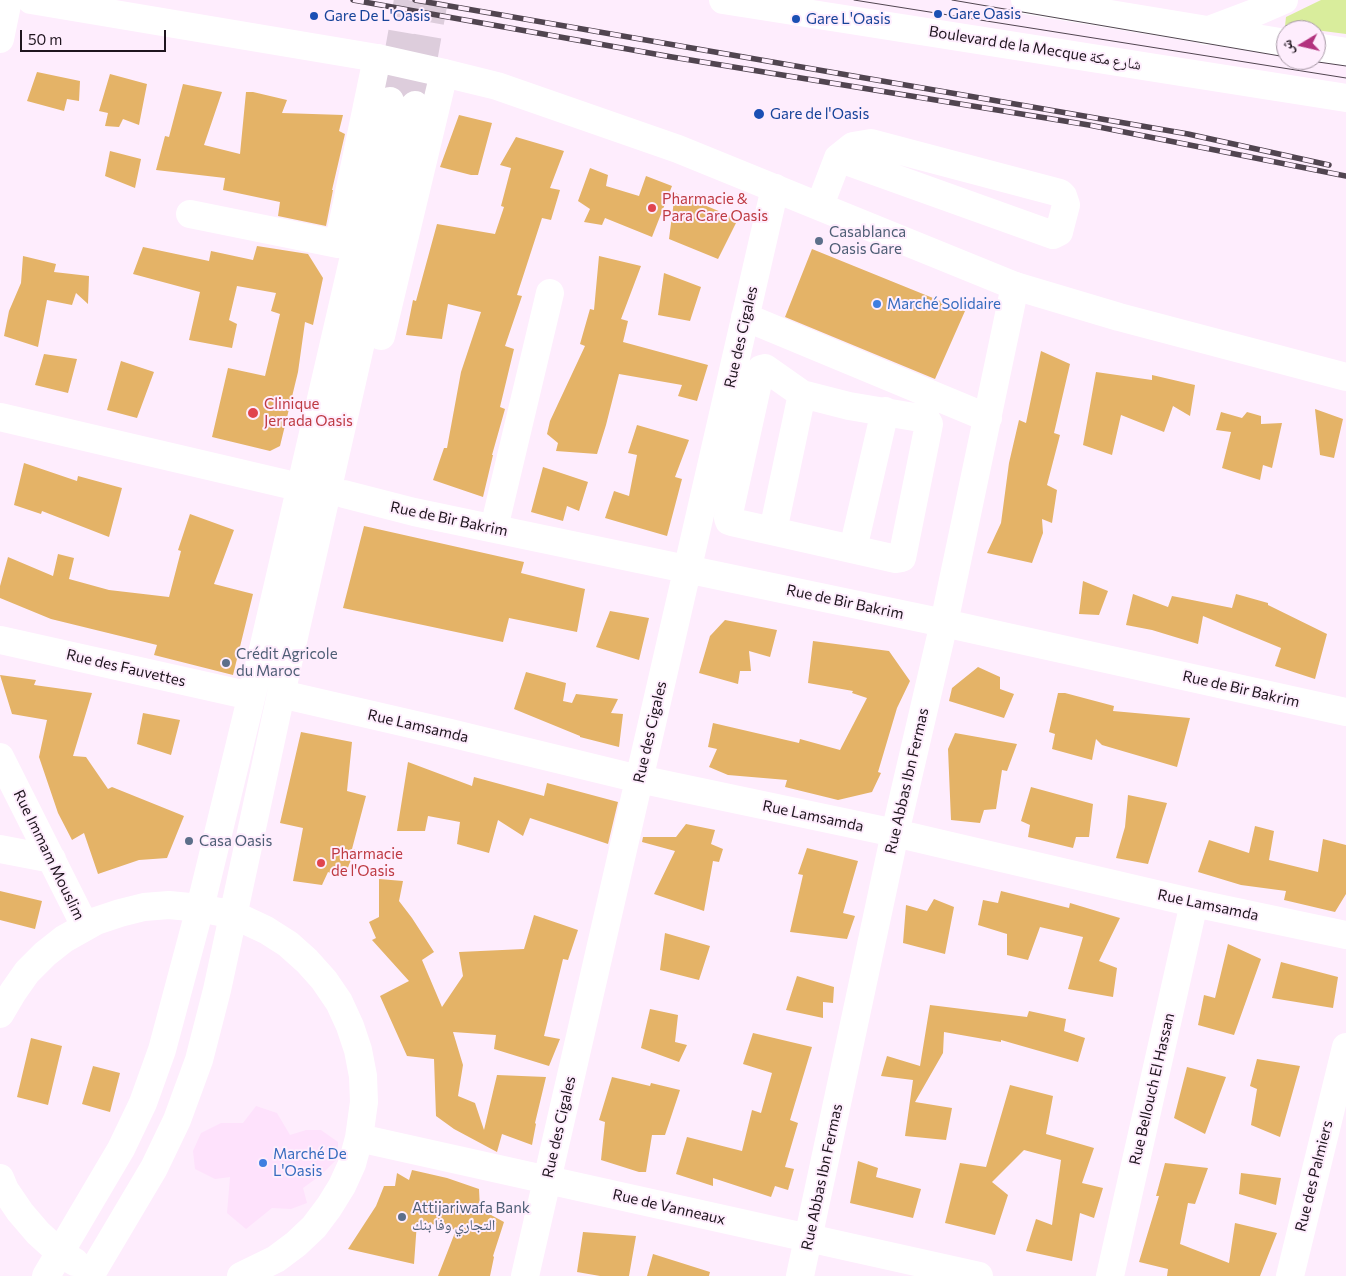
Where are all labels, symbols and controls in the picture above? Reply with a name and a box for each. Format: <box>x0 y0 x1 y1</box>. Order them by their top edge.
place label: Gare Oasis <box>948 5 1021 23</box>
place label: Gare De L'Oasis <box>324 7 430 25</box>
marker: Gare Oasis <box>932 8 944 20</box>
marker: Gare De L'Oasis <box>308 10 320 22</box>
place label: Gare L'Oasis <box>806 10 891 28</box>
marker: Gare L'Oasis <box>790 13 802 25</box>
scale bar <box>22 20 169 52</box>
north arrow <box>1276 20 1326 70</box>
street label: Boulevard de la Mecque شارع مكة <box>928 22 1142 74</box>
text: 50 m <box>28 30 62 48</box>
text: ش <box>1277 39 1296 56</box>
place label: Gare de l'Oasis <box>770 105 869 123</box>
marker: Gare de l'Oasis <box>752 107 766 121</box>
place label: Pharmacie & Para Care Oasis <box>662 190 768 225</box>
marker: Pharmacie & Para Care Oasis <box>646 202 658 214</box>
place label: Casablanca Oasis Gare <box>829 223 906 258</box>
marker: Casablanca Oasis Gare <box>813 235 825 247</box>
street label: Rue des Cigales <box>721 284 761 390</box>
place label: Marché Solidaire <box>887 295 1001 313</box>
marker: Marché Solidaire <box>871 298 883 310</box>
place label: Clinique Jerrada Oasis <box>264 395 353 430</box>
marker: Clinique Jerrada Oasis <box>246 406 260 420</box>
street label: Rue de Bir Bakrim <box>389 498 509 540</box>
street label: Rue de Bir Bakrim <box>785 581 905 623</box>
street label: Rue des Fauvettes <box>64 645 188 691</box>
place label: Crédit Agricole du Maroc <box>236 645 338 680</box>
marker: Crédit Agricole du Maroc <box>220 657 232 669</box>
street label: Rue de Bir Bakrim <box>1181 667 1301 711</box>
street label: Rue des Cigales <box>630 679 670 785</box>
street label: Rue Lamsamda <box>366 706 470 746</box>
street label: Rue Abbas Ibn Fermas <box>881 706 933 856</box>
street label: Rue Immam Mouslim <box>10 787 88 923</box>
street label: Rue Lamsamda <box>761 796 865 836</box>
place label: Casa Oasis <box>199 832 272 850</box>
marker: Casa Oasis <box>183 835 195 847</box>
place label: Pharmacie de l'Oasis <box>331 845 403 880</box>
marker: Pharmacie de l'Oasis <box>315 857 327 869</box>
street label: Rue Lamsamda <box>1156 885 1260 925</box>
street label: Rue Bellouch El Hassan <box>1126 1011 1178 1167</box>
street label: Rue des Cigales <box>539 1074 579 1180</box>
street label: Rue Abbas Ibn Fermas <box>798 1102 846 1252</box>
street label: Rue des Palmiers <box>1291 1119 1337 1233</box>
place label: Marché De L'Oasis <box>273 1145 347 1180</box>
marker: Marché De L'Oasis <box>257 1157 269 1169</box>
street label: Rue de Vanneaux <box>611 1185 727 1229</box>
place label: Attijariwafa Bank التجاري وفا بنك <box>412 1199 530 1234</box>
marker: Attijariwafa Bank التجاري وفا بنك <box>396 1211 408 1223</box>

